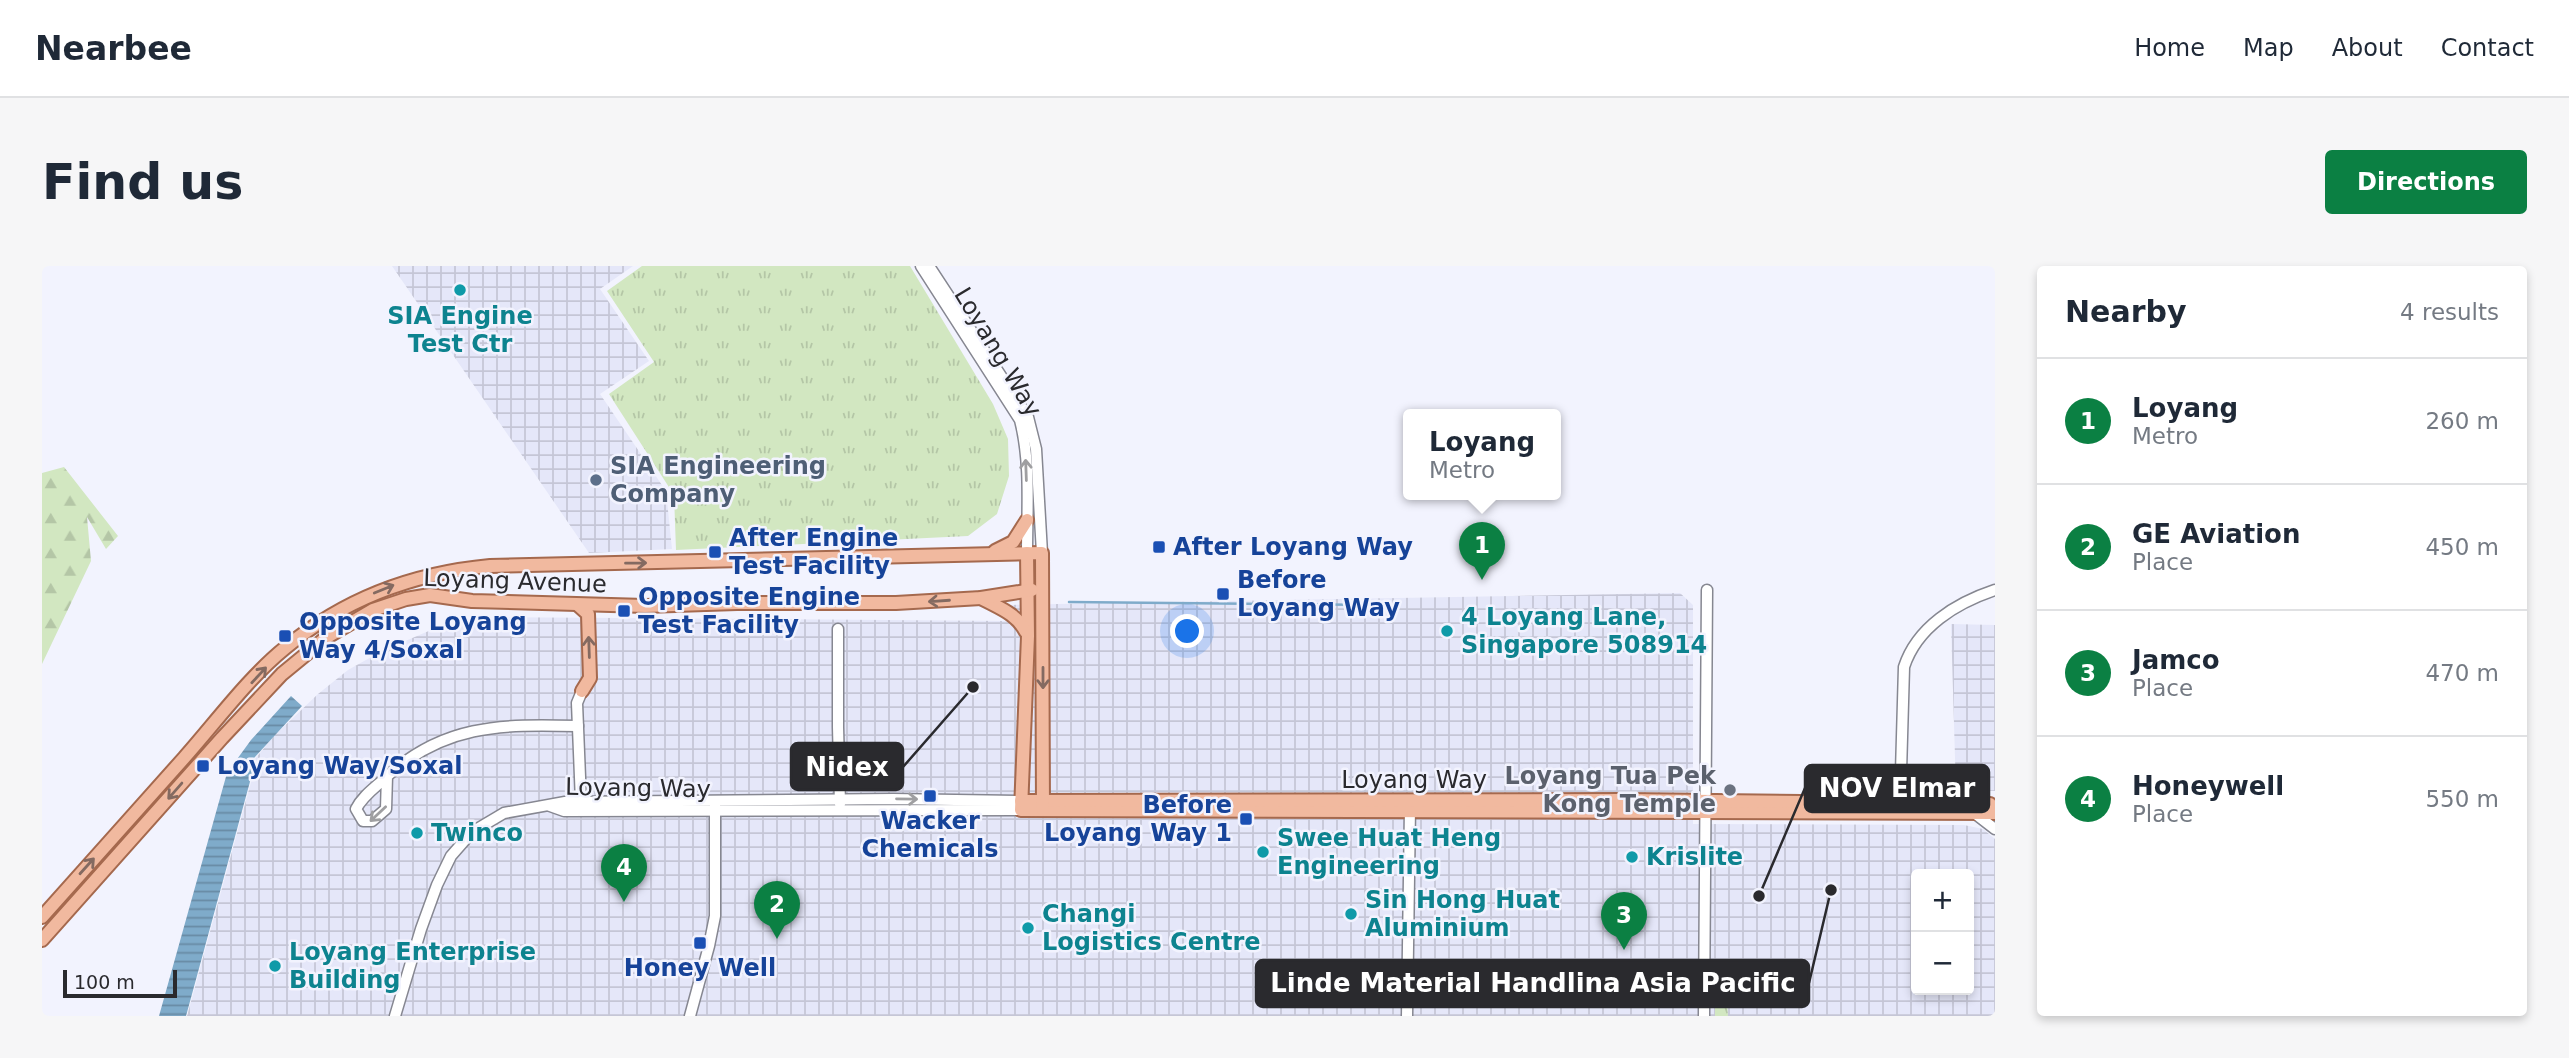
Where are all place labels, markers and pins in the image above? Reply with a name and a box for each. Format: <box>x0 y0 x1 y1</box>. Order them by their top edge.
marker: SIA Engine Test Ctr <box>452 282 468 298</box>
place label: SIA Engine Test Ctr <box>387 302 533 358</box>
place label: SIA Engineering Company <box>610 452 826 508</box>
marker: SIA Engineering Company <box>588 472 604 488</box>
pin: 1 <box>1459 522 1505 580</box>
place label: After Engine Test Facility <box>729 524 898 580</box>
place label: After Loyang Way <box>1173 533 1413 561</box>
marker: After Loyang Way <box>1151 539 1167 555</box>
marker: After Engine Test Facility <box>707 544 723 560</box>
place label: Before Loyang Way <box>1237 566 1400 622</box>
place label: Opposite Engine Test Facility <box>638 583 860 639</box>
marker: Before Loyang Way <box>1215 586 1231 602</box>
marker: Opposite Engine Test Facility <box>616 603 632 619</box>
place label: 4 Loyang Lane, Singapore 508914 <box>1461 603 1707 659</box>
place label: Opposite Loyang Way 4/Soxal <box>299 608 527 664</box>
marker: 4 Loyang Lane, Singapore 508914 <box>1439 623 1455 639</box>
marker: Opposite Loyang Way 4/Soxal <box>277 628 293 644</box>
callout: Nidex <box>791 743 903 790</box>
place label: Loyang Way/Soxal <box>217 752 462 780</box>
marker: Loyang Way/Soxal <box>195 758 211 774</box>
place label: Loyang Tua Pek Kong Temple <box>1505 762 1717 818</box>
callout: NOV Elmar <box>1805 765 1989 812</box>
marker: Loyang Tua Pek Kong Temple <box>1722 782 1738 798</box>
marker: Wacker Chemicals <box>922 788 938 804</box>
place label: Before Loyang Way 1 <box>1044 791 1232 847</box>
place label: Wacker Chemicals <box>861 807 999 863</box>
marker: Before Loyang Way 1 <box>1238 811 1254 827</box>
place label: Twinco <box>431 819 523 847</box>
place label: Swee Huat Heng Engineering <box>1277 824 1501 880</box>
marker: Twinco <box>409 825 425 841</box>
place label: Krislite <box>1646 843 1743 871</box>
pin: 4 <box>601 844 647 902</box>
marker: Swee Huat Heng Engineering <box>1255 844 1271 860</box>
marker: Krislite <box>1624 849 1640 865</box>
pin: 2 <box>754 881 800 939</box>
place label: Sin Hong Huat Aluminium <box>1365 886 1560 942</box>
pin: 3 <box>1601 892 1647 950</box>
place label: Changi Logistics Centre <box>1042 900 1261 956</box>
marker: Sin Hong Huat Aluminium <box>1343 906 1359 922</box>
marker: Changi Logistics Centre <box>1020 920 1036 936</box>
marker: Honey Well <box>692 935 708 951</box>
place label: Loyang Enterprise Building <box>289 938 536 994</box>
place label: Honey Well <box>624 954 776 982</box>
marker: Loyang Enterprise Building <box>267 958 283 974</box>
callout: Linde Material Handlina Asia Pacific <box>1256 960 1809 1007</box>

